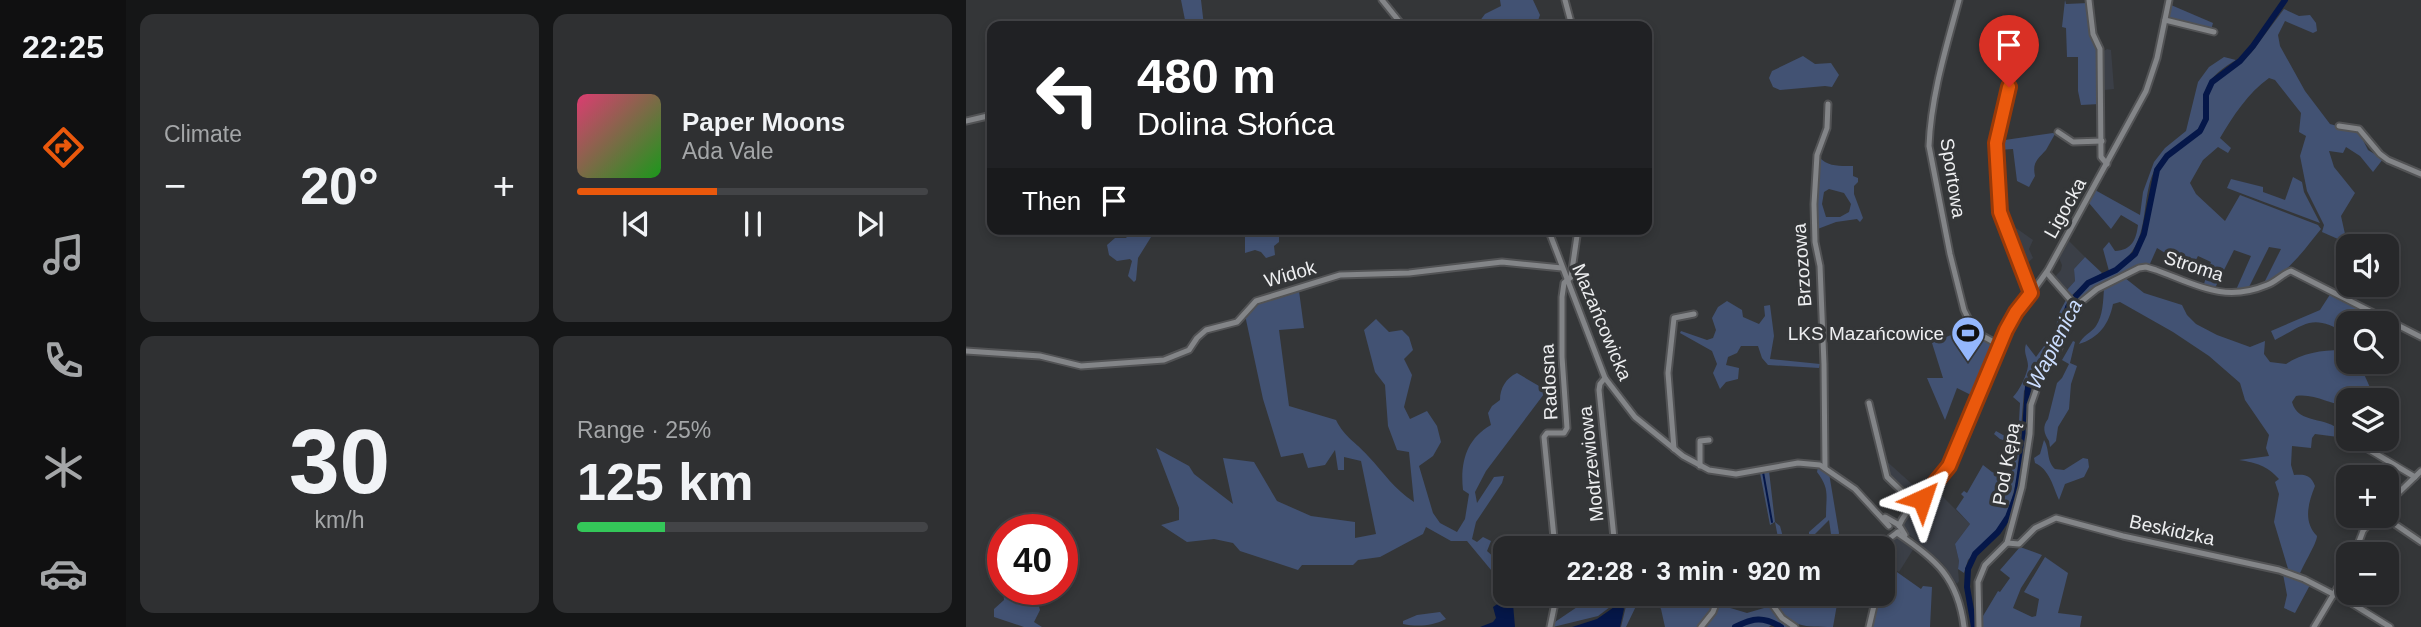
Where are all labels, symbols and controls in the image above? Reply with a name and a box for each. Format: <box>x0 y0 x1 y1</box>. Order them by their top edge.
pin <box>1979 15 2039 87</box>
icon: arrive <box>1990 26 2028 64</box>
text: 22:25 <box>22 29 104 65</box>
icon: left <box>1022 49 1113 140</box>
text: 480 m <box>1137 49 1276 103</box>
text: Dolina Słońca <box>1137 106 1334 142</box>
text: Paper Moons <box>682 107 845 137</box>
text: Climate <box>164 121 242 147</box>
icon: directions <box>39 123 88 172</box>
street label: Sportowa <box>1936 137 1970 220</box>
text: Ada Vale <box>682 138 774 164</box>
text: 20° <box>300 157 379 215</box>
text: − <box>164 165 186 207</box>
text: + <box>493 165 515 207</box>
street label: Ligocka <box>2040 174 2090 242</box>
icon: arrive <box>1095 182 1133 220</box>
text: Then <box>1022 186 1081 216</box>
icon: previous <box>617 205 655 243</box>
icon: pause <box>734 205 772 243</box>
icon: next <box>851 205 889 243</box>
street label: Brzozowa <box>1789 222 1815 307</box>
icon: music <box>39 230 88 279</box>
map controls <box>2336 234 2399 605</box>
button: sound <box>2336 234 2399 297</box>
street label: Stroma <box>2162 247 2227 286</box>
street label: Widok <box>1262 256 1319 291</box>
street label: Mazańcowicka <box>1568 261 1636 384</box>
water label: Wapienica <box>2022 295 2086 393</box>
button: search <box>2336 311 2399 374</box>
sports icon: LKS Mazańcowice <box>1949 314 1987 363</box>
place label: LKS Mazańcowice <box>1788 323 1944 344</box>
icon: phone <box>39 336 88 385</box>
street label: Radosna <box>1537 343 1561 421</box>
button: layers <box>2336 388 2399 451</box>
street label: Modrzewiowa <box>1574 405 1608 523</box>
text: 30 <box>289 411 390 512</box>
text: Range · 25% <box>577 417 711 443</box>
street label: Pod Kępą <box>1988 421 2024 507</box>
icon: climate <box>39 443 88 492</box>
text: 125 km <box>577 453 753 511</box>
position arrow <box>1885 462 1959 536</box>
button: + <box>2336 465 2399 528</box>
text: km/h <box>315 507 364 533</box>
street label: Beskidzka <box>2127 511 2217 549</box>
speed limit sign: 40 <box>987 514 1078 605</box>
button: − <box>2336 542 2399 605</box>
icon: car <box>39 549 88 598</box>
text: 22:28 · 3 min · 920 m <box>1567 556 1821 586</box>

